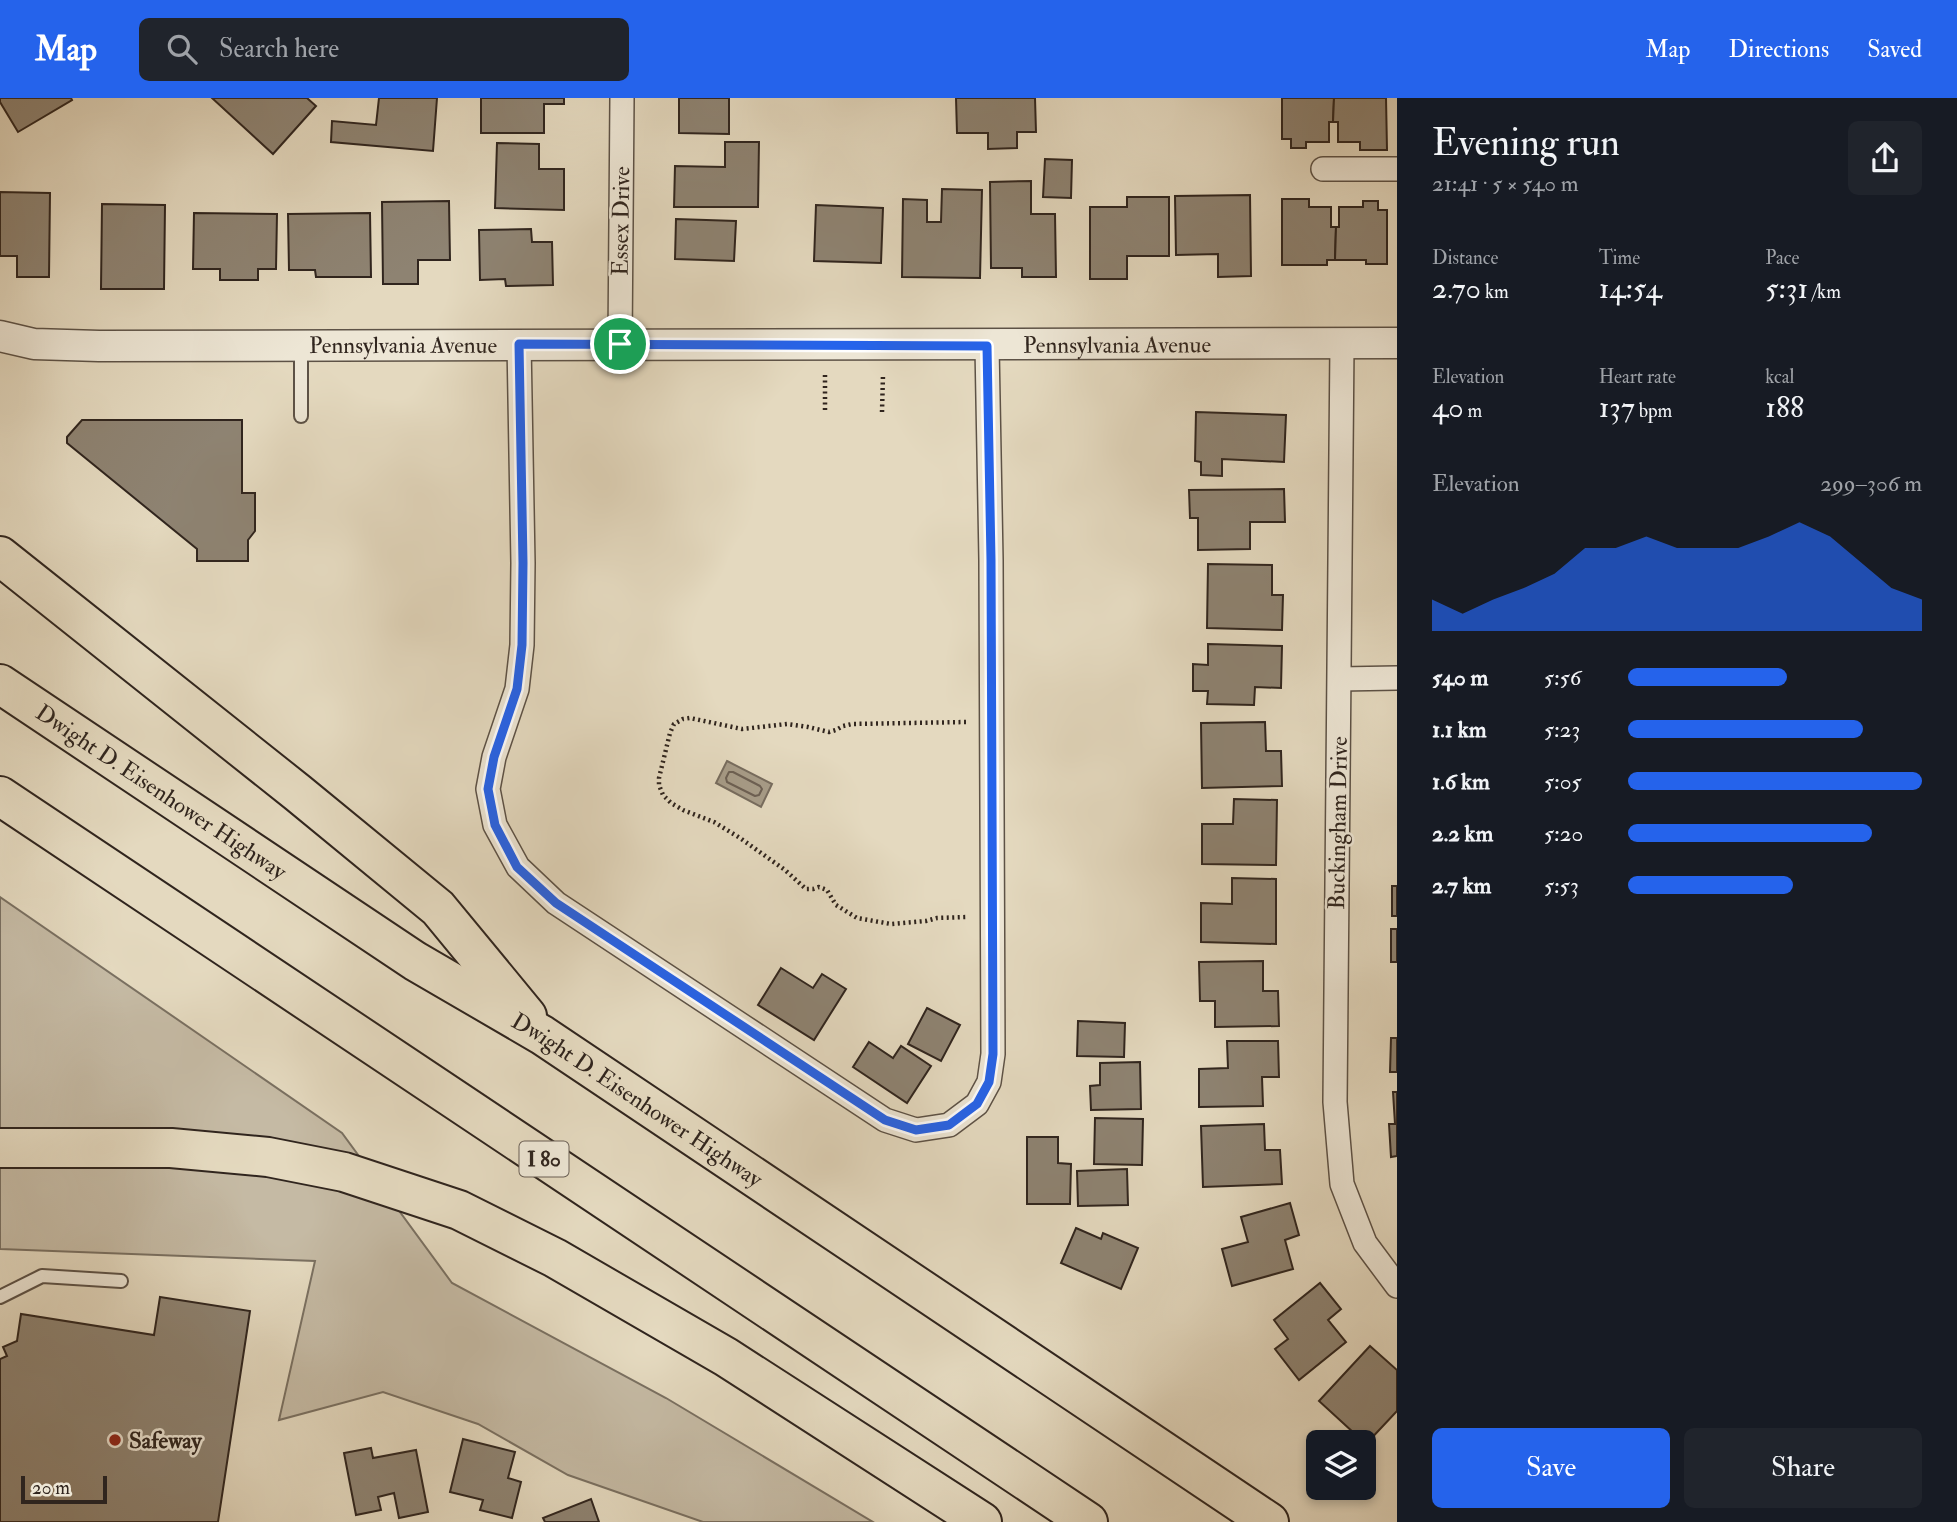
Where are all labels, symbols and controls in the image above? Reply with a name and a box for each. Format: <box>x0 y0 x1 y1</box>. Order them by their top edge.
search box <box>139 18 629 81</box>
text: Map <box>35 29 97 70</box>
icon: search <box>163 30 201 68</box>
text: Search here <box>219 33 339 65</box>
text: Map <box>1645 34 1690 65</box>
text: Directions <box>1728 34 1829 65</box>
text: Saved <box>1867 34 1922 65</box>
text: Evening run <box>1432 119 1620 167</box>
button: share <box>1848 121 1922 195</box>
street label: Essex Drive <box>606 166 636 276</box>
text: 21:41 · 5 × 540 m <box>1432 169 1579 198</box>
text: Distance <box>1432 246 1498 270</box>
text: Time <box>1599 246 1640 270</box>
text: Pace <box>1765 246 1799 270</box>
text: 2.70 <box>1432 270 1481 307</box>
text: 14:54 <box>1599 270 1662 307</box>
text: 5:31 <box>1765 270 1808 307</box>
text: km <box>1481 280 1509 304</box>
text: /km <box>1808 280 1841 304</box>
pin <box>590 314 650 374</box>
icon: arrive <box>601 325 639 363</box>
street label: Pennsylvania Avenue <box>309 330 497 360</box>
street label: Pennsylvania Avenue <box>1023 330 1212 359</box>
text: Elevation <box>1432 365 1504 389</box>
text: Heart rate <box>1599 365 1676 389</box>
text: kcal <box>1765 365 1794 389</box>
text: 40 <box>1432 389 1464 426</box>
text: 137 <box>1599 389 1635 426</box>
text: 188 <box>1765 389 1804 426</box>
text: m <box>1464 399 1482 423</box>
text: bpm <box>1635 399 1672 423</box>
text: Elevation <box>1432 469 1520 498</box>
text: 299–306 m <box>1820 469 1922 498</box>
text: 540 m <box>1432 663 1488 692</box>
text: 5:56 <box>1544 663 1581 692</box>
street label: Dwight D. Eisenhower Highway <box>30 698 293 886</box>
text: 1.1 km <box>1432 715 1487 744</box>
text: 5:23 <box>1544 715 1580 744</box>
street label: Buckingham Drive <box>1322 736 1354 910</box>
text: 1.6 km <box>1432 767 1490 796</box>
text: 5:05 <box>1544 767 1582 796</box>
text: 2.2 km <box>1432 819 1493 848</box>
text: 5:20 <box>1544 819 1583 848</box>
text: 2.7 km <box>1432 871 1491 900</box>
text: 5:53 <box>1544 871 1579 900</box>
street label: Dwight D. Eisenhower Highway <box>506 1006 769 1194</box>
road number: I 80 <box>520 1142 568 1176</box>
place label: Safeway <box>129 1426 203 1456</box>
button: Save <box>1432 1428 1670 1508</box>
button: Share <box>1684 1428 1922 1508</box>
map controls <box>1306 1430 1376 1500</box>
button: layers <box>1306 1430 1376 1500</box>
marker: Safeway <box>107 1432 123 1448</box>
scale bar <box>21 1473 107 1505</box>
text: 20 m <box>32 1476 70 1500</box>

